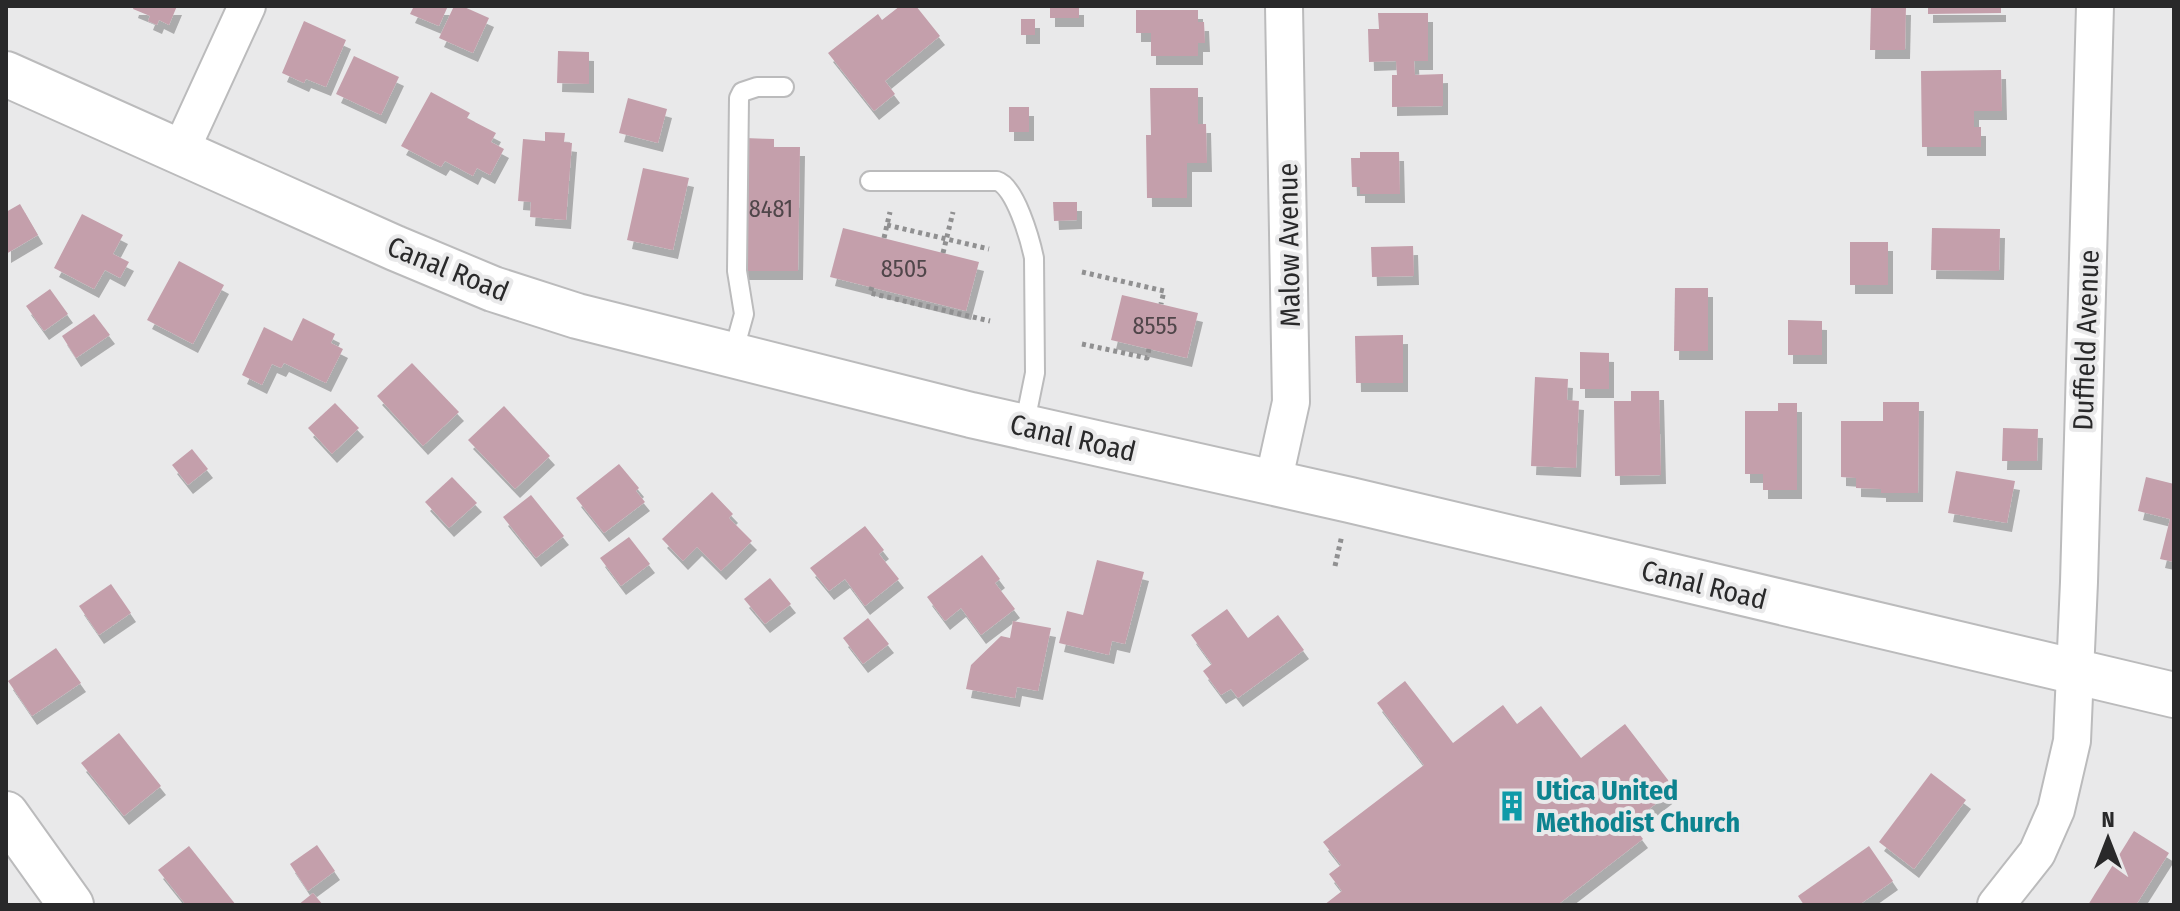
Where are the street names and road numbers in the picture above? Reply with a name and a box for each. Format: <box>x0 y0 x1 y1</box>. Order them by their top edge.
street label: Malow Avenue <box>1271 163 1307 327</box>
street label: Canal Road <box>383 230 513 308</box>
street label: Duffield Avenue <box>2066 249 2106 431</box>
street label: Canal Road <box>1007 408 1139 468</box>
street label: Canal Road <box>1638 554 1770 616</box>

